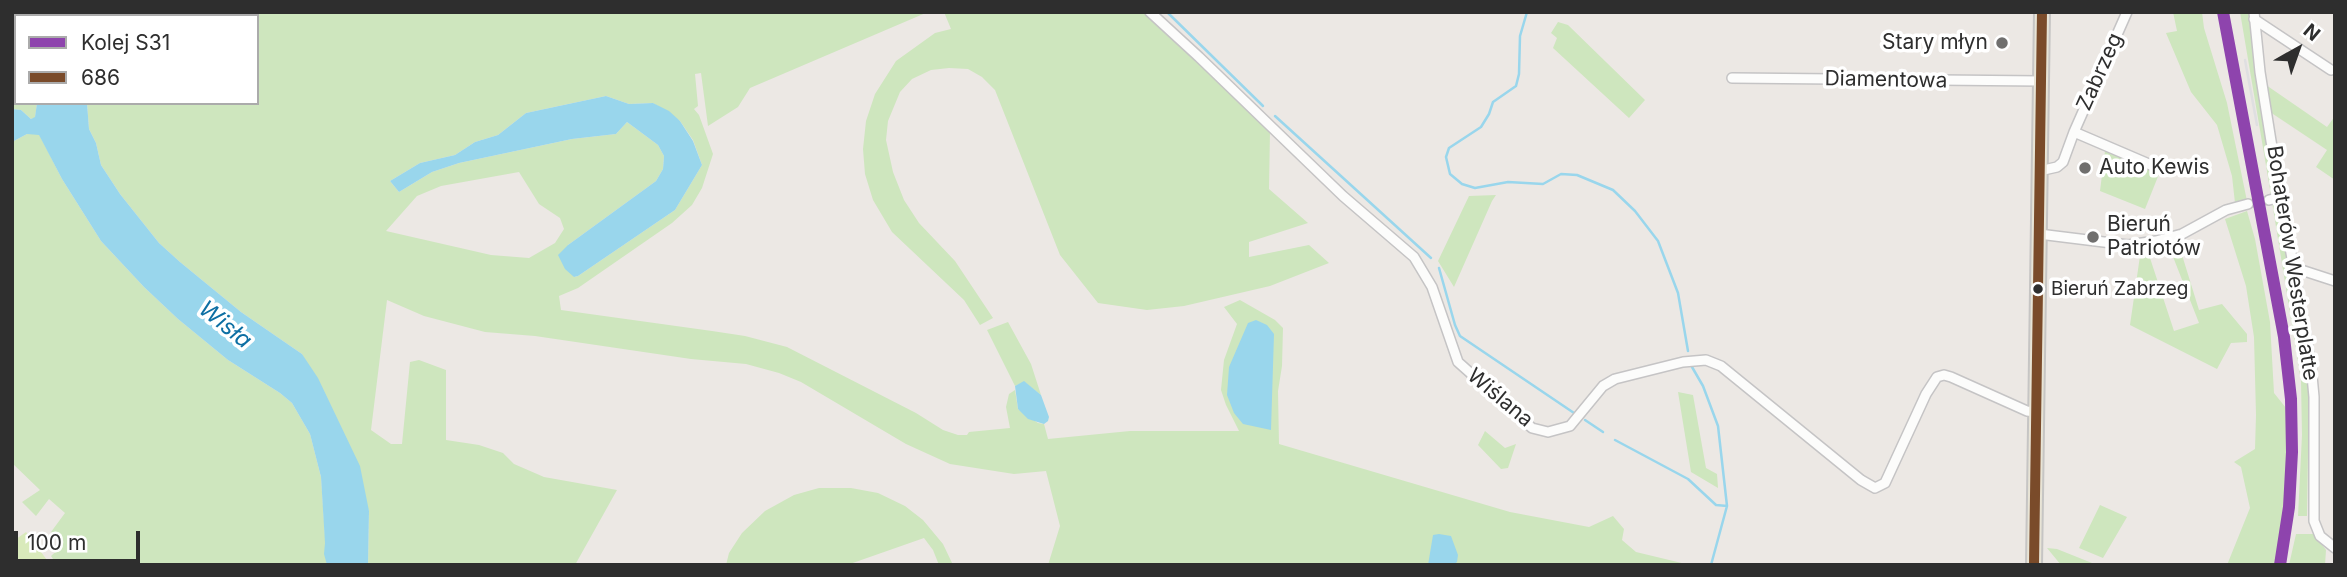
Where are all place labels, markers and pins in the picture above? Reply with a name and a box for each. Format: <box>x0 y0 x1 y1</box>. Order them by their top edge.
place label: Stary młyn <box>1882 30 1988 56</box>
marker: Stary młyn <box>1994 35 2010 51</box>
place label: Auto Kewis <box>2099 155 2210 181</box>
marker: Auto Kewis <box>2077 160 2093 176</box>
place label: Bieruń Patriotów <box>2107 212 2201 262</box>
marker: Bieruń Patriotów <box>2085 229 2101 245</box>
place label: Bieruń Zabrzeg <box>2051 278 2188 300</box>
marker: Bieruń Zabrzeg <box>2031 282 2045 296</box>

